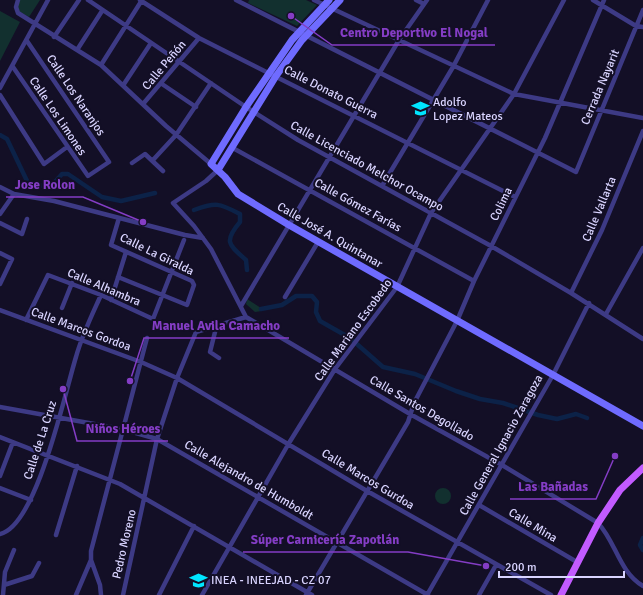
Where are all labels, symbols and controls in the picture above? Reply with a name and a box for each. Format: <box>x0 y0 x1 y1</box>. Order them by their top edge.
callout: Centro Deportivo El Nogal <box>332 20 495 45</box>
text: Centro Deportivo El Nogal <box>340 25 488 41</box>
street label: Calle Peñón <box>139 37 190 93</box>
street label: Cerrada Nayarit <box>578 47 623 127</box>
street label: Calle Los Naranjos <box>43 52 108 139</box>
street label: Calle Donato Guerra <box>281 62 380 123</box>
street label: Calle Los Limones <box>26 74 89 158</box>
place label: Adolfo Lopez Mateos <box>433 95 503 124</box>
school or university icon: Adolfo Lopez Mateos <box>410 99 430 119</box>
street label: Calle Licenciado Melchor Ocampo <box>288 118 446 215</box>
callout: Jose Rolon <box>6 172 83 197</box>
street label: Calle Vallarta <box>579 174 620 244</box>
street label: Calle Gómez Farías <box>312 175 404 236</box>
text: Jose Rolon <box>15 177 75 193</box>
street label: Colima <box>487 185 516 224</box>
street label: Calle José A. Quintanar <box>274 199 386 272</box>
street label: Calle La Giralda <box>117 230 196 279</box>
street label: Calle Alhambra <box>65 265 143 310</box>
street label: Calle Mariano Escobedo <box>311 276 396 384</box>
street label: Calle Marcos Gordoa <box>29 304 133 355</box>
callout: Manuel Avila Camacho <box>144 313 289 338</box>
text: Manuel Avila Camacho <box>152 318 280 334</box>
street label: Calle Santos Degollado <box>367 372 477 444</box>
street label: Calle General Ignacio Zaragoza <box>456 372 546 518</box>
street label: Calle de La Cruz <box>21 399 60 482</box>
callout: Niños Héroes <box>77 416 168 441</box>
text: Niños Héroes <box>86 421 161 437</box>
street label: Calle Alejandro de Humboldt <box>182 437 316 524</box>
street label: Calle Marcos Gurdoa <box>319 446 417 513</box>
callout: Las Bañadas <box>510 474 596 499</box>
text: Las Bañadas <box>518 479 588 495</box>
street label: Calle Mina <box>506 505 560 546</box>
street label: Pedro Moreno <box>109 508 140 580</box>
callout: Súper Carnicería Zapotlán <box>243 527 408 552</box>
text: Súper Carnicería Zapotlán <box>251 532 399 548</box>
scale bar <box>499 553 624 579</box>
text: 200 m <box>505 560 537 575</box>
school or university icon: INEA - INEEJAD - CZ 07 <box>188 570 208 590</box>
place label: INEA - INEEJAD - CZ 07 <box>211 573 331 588</box>

